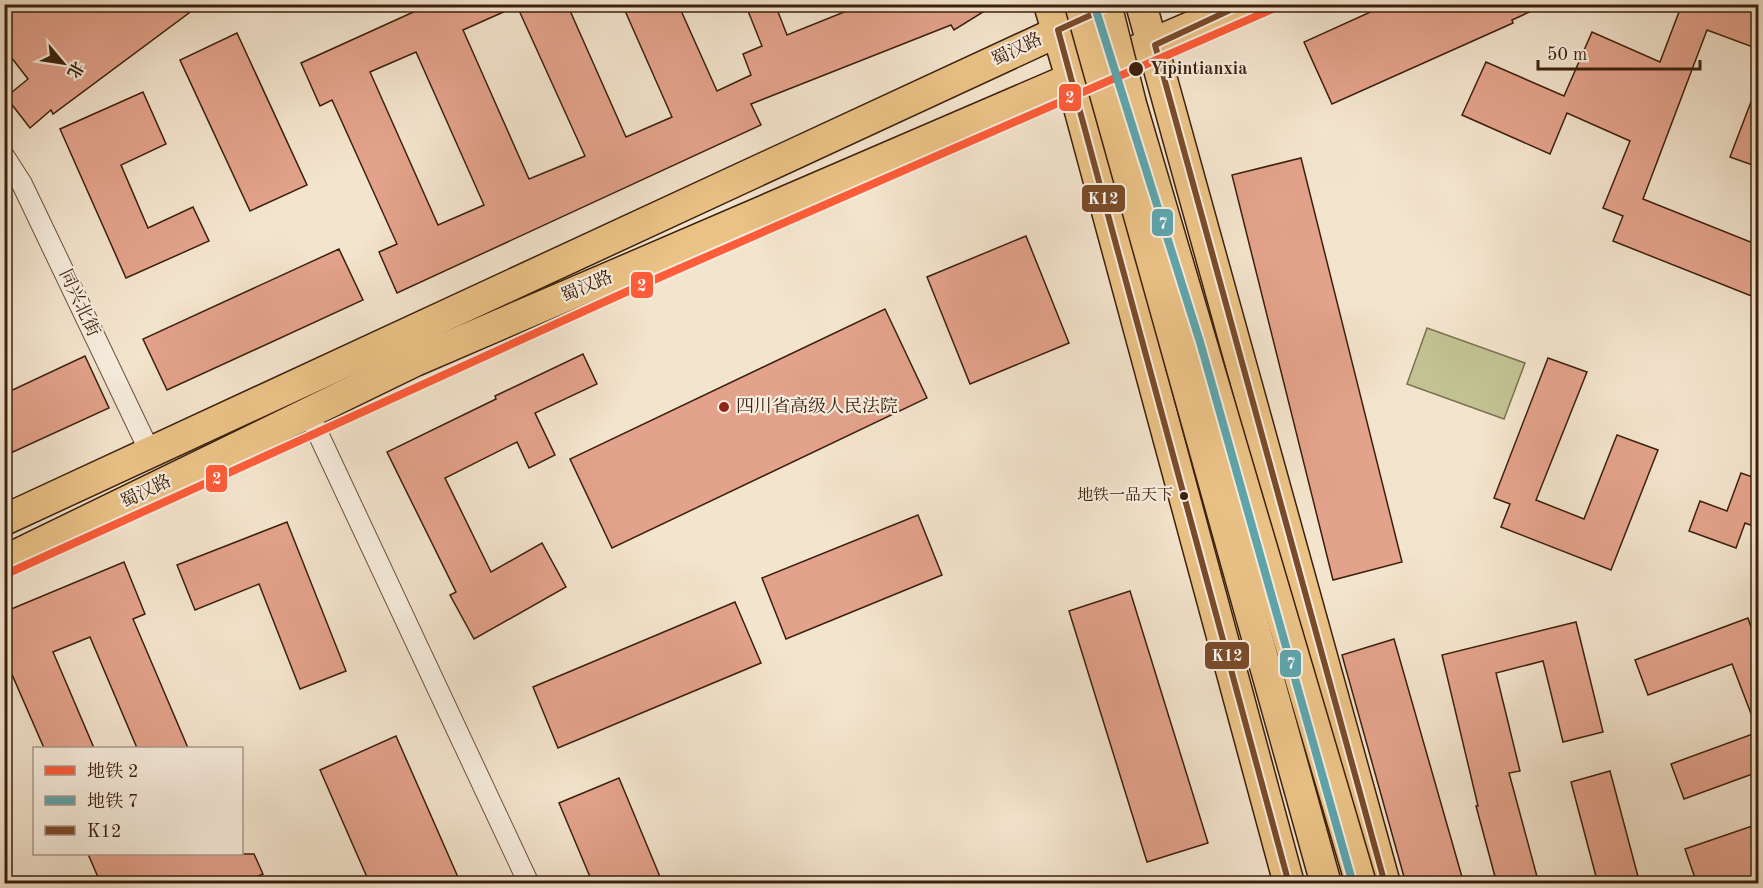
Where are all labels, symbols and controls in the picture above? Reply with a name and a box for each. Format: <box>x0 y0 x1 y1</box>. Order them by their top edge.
street label: 蜀汉路 <box>988 28 1045 70</box>
north arrow <box>33 33 93 93</box>
scale bar <box>1538 33 1700 71</box>
text: 50 m <box>1547 46 1587 64</box>
text: 北 <box>63 58 87 81</box>
marker: Yipintianxia <box>1127 60 1145 78</box>
place label: Yipintianxia <box>1150 60 1247 78</box>
line badge: 2 <box>1058 83 1082 112</box>
text: 2 <box>1065 91 1075 107</box>
line badge: K12 <box>1081 184 1126 213</box>
text: K12 <box>1088 192 1118 208</box>
line badge: 7 <box>1151 208 1174 237</box>
text: 7 <box>1158 217 1168 233</box>
street label: 同兴北街 <box>56 266 103 339</box>
street label: 蜀汉路 <box>558 266 615 306</box>
line badge: 2 <box>630 271 654 299</box>
text: 2 <box>637 279 647 295</box>
place label: 四川省高级人民法院 <box>736 396 898 416</box>
marker: 四川省高级人民法院 <box>717 400 731 414</box>
line badge: 2 <box>205 464 228 493</box>
street label: 蜀汉路 <box>117 470 174 512</box>
text: 2 <box>212 472 222 488</box>
place label: 地铁一品天下 <box>1077 486 1173 504</box>
marker: 地铁一品天下 <box>1178 490 1190 502</box>
line badge: K12 <box>1204 641 1250 670</box>
text: K12 <box>1212 649 1242 665</box>
line badge: 7 <box>1279 649 1302 678</box>
text: 7 <box>1286 657 1296 673</box>
legend <box>33 747 243 855</box>
text: 地铁 2 <box>87 761 138 781</box>
text: 地铁 7 <box>87 791 138 811</box>
text: K12 <box>87 823 122 841</box>

